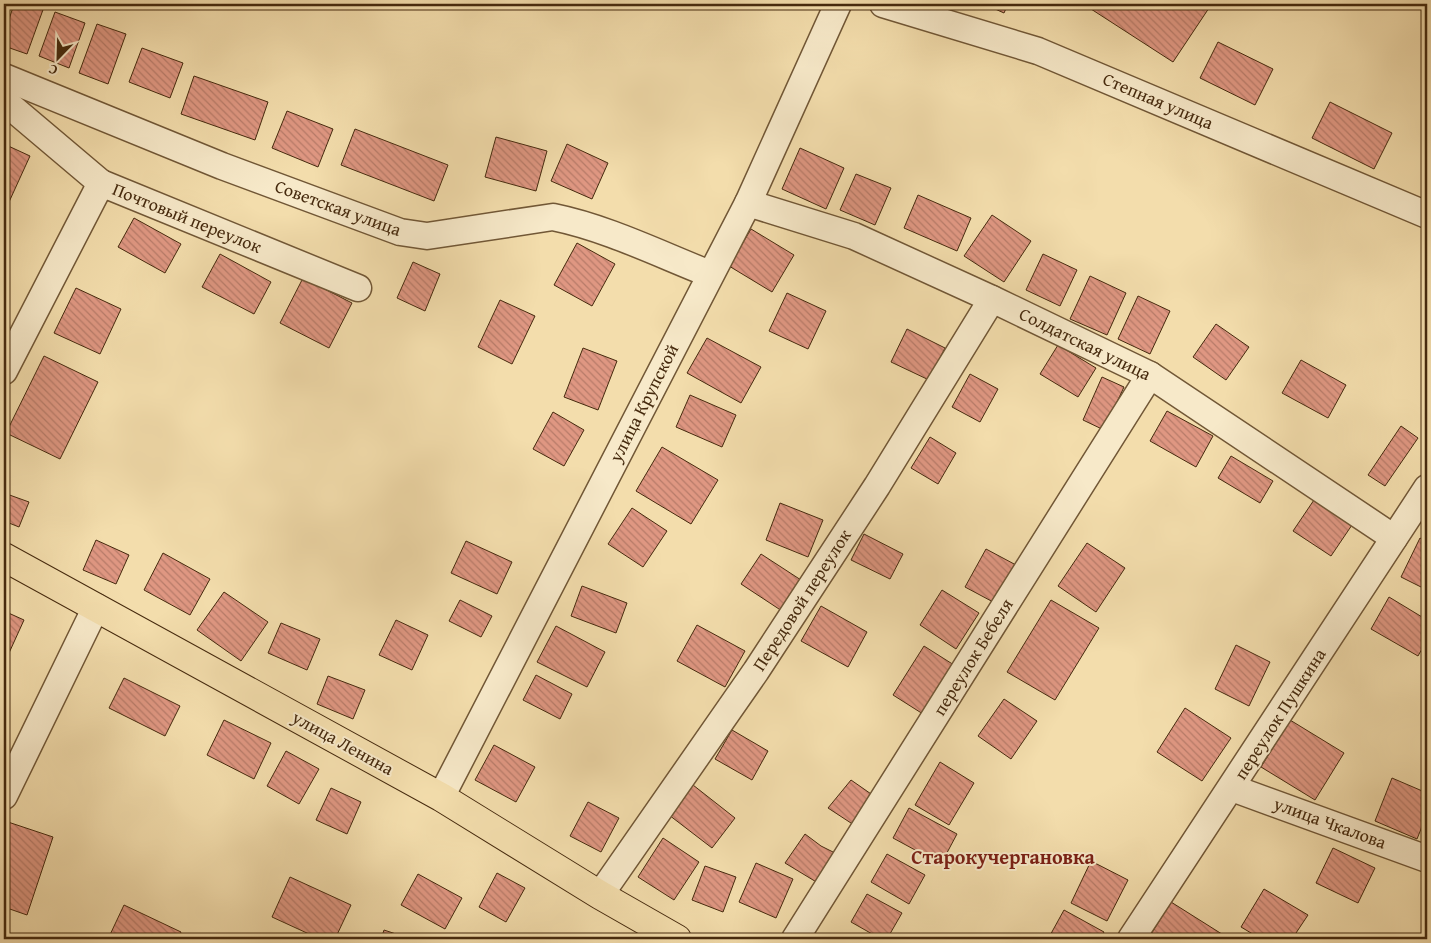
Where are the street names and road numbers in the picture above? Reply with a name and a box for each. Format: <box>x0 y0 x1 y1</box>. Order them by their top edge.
street label: Степная улица <box>1099 65 1218 136</box>
street label: Советская улица <box>271 172 405 243</box>
street label: Почтовый переулок <box>109 175 266 260</box>
street label: Солдатская улица <box>1015 300 1156 387</box>
street label: улица Крупской <box>602 339 685 468</box>
street label: Передовой переулок <box>746 523 858 676</box>
street label: переулок Бебеля <box>926 593 1019 721</box>
street label: переулок Пушкина <box>1227 642 1333 785</box>
street label: улица Ленина <box>287 703 399 782</box>
street label: улица Чкалова <box>1269 789 1391 856</box>

